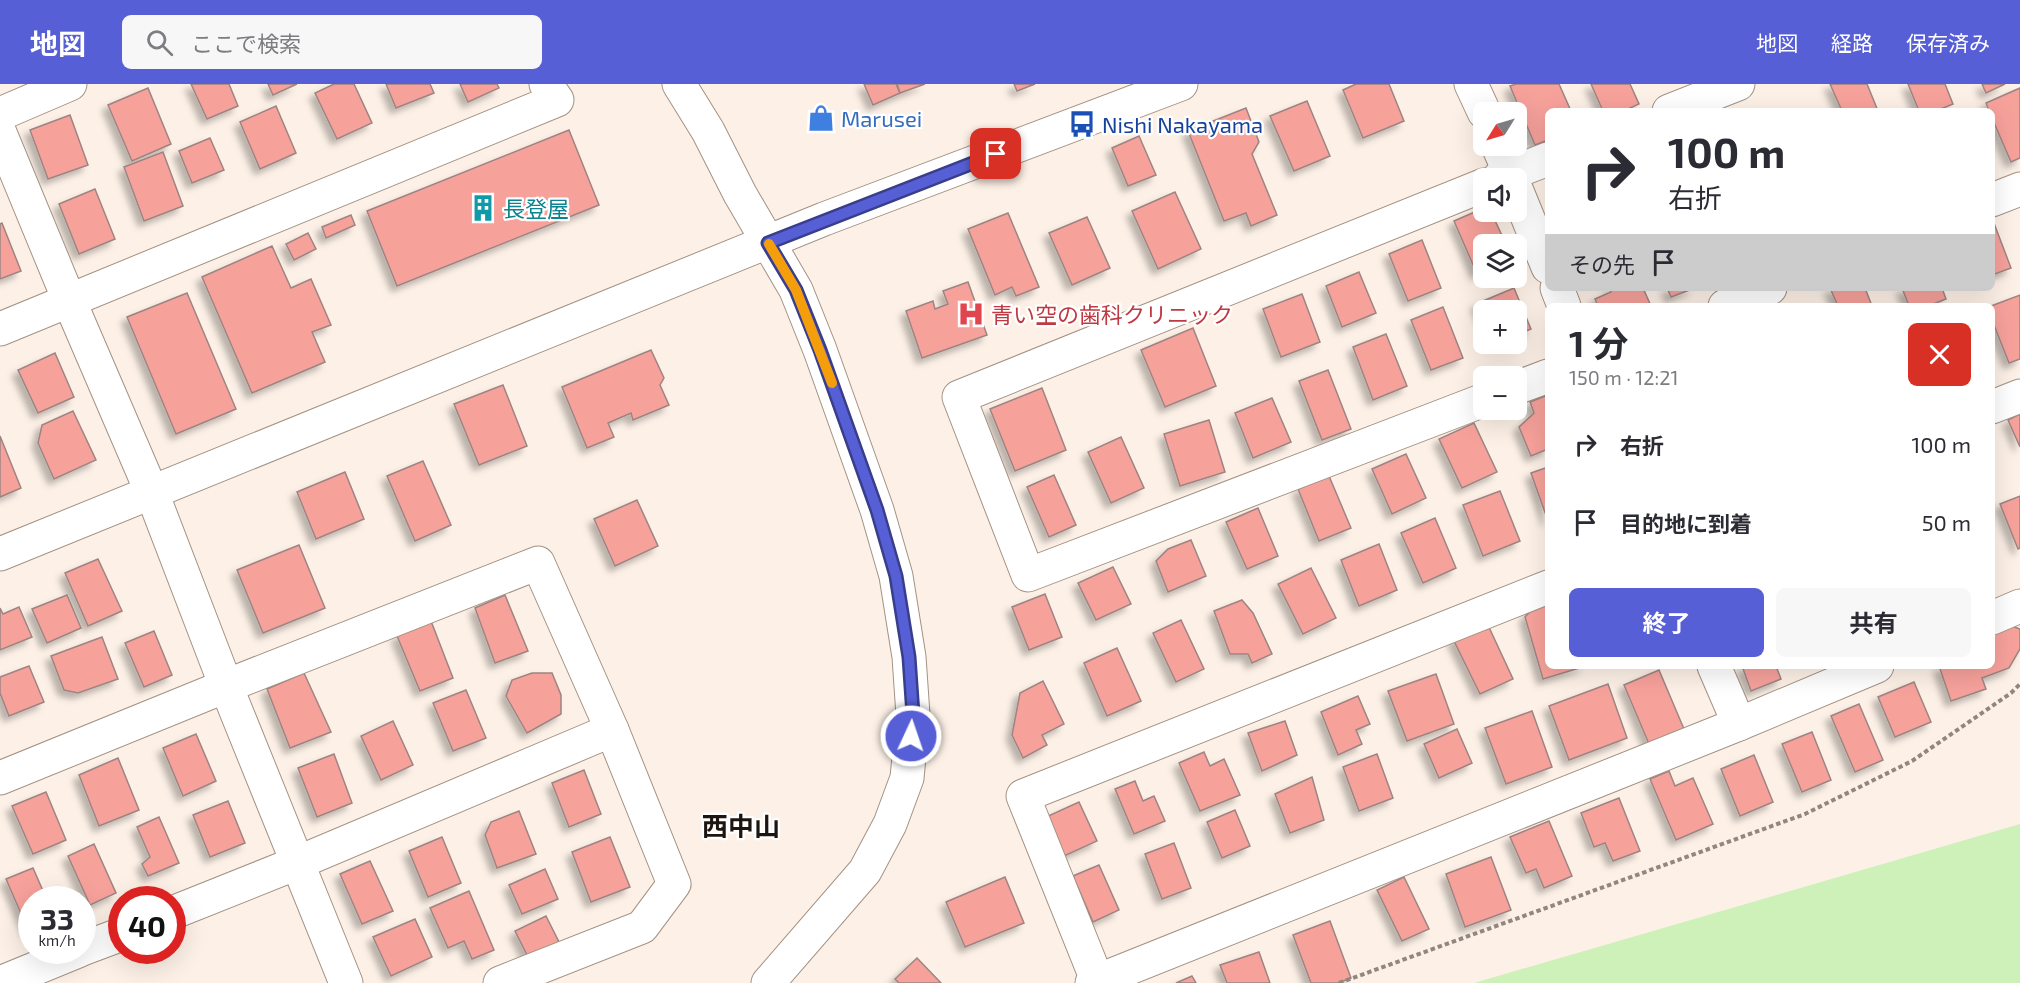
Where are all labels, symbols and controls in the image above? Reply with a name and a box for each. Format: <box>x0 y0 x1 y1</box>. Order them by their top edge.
search box <box>122 15 542 69</box>
text: 地図 <box>30 26 86 60</box>
icon: search <box>143 26 176 59</box>
text: ここで検索 <box>191 30 301 56</box>
text: 地図 <box>1756 30 1798 55</box>
text: 経路 <box>1831 30 1873 55</box>
text: 保存済み <box>1906 30 1990 55</box>
north arrow <box>1473 102 1527 156</box>
map controls <box>1473 102 1527 420</box>
shop icon: Marusei <box>806 103 836 133</box>
place label: Marusei <box>841 105 922 131</box>
bus stop icon: Nishi Nakayama <box>1067 109 1097 139</box>
place label: Nishi Nakayama <box>1102 111 1263 137</box>
text: 100 m <box>1668 126 1785 176</box>
pin <box>970 128 1021 179</box>
icon: right <box>1569 132 1647 210</box>
icon: arrive <box>979 137 1012 170</box>
button: sound <box>1473 168 1527 222</box>
text: 右折 <box>1668 181 1722 213</box>
building icon: 長登屋 <box>468 193 498 223</box>
place label: 長登屋 <box>503 195 569 221</box>
button: layers <box>1473 234 1527 288</box>
icon: arrive <box>1647 246 1680 279</box>
text: その先 <box>1569 251 1635 277</box>
hospital icon: 青い空の歯科クリニック <box>956 299 986 329</box>
button: + <box>1473 300 1527 354</box>
place label: 青い空の歯科クリニック <box>991 301 1233 327</box>
text: 1 分 <box>1569 321 1628 364</box>
button: close <box>1908 323 1971 386</box>
text: 150 m · 12:21 <box>1569 365 1678 389</box>
button: − <box>1473 366 1527 420</box>
icon: right <box>1569 428 1602 461</box>
text: 100 m <box>1912 431 1971 457</box>
text: 右折 <box>1620 432 1664 458</box>
icon: arrive <box>1569 506 1602 539</box>
text: 50 m <box>1922 509 1971 535</box>
text: 目的地に到着 <box>1620 510 1752 536</box>
button: 終了 <box>1569 588 1764 657</box>
button: 共有 <box>1776 588 1971 657</box>
position arrow <box>879 704 943 768</box>
district label: 西中山 <box>702 810 780 841</box>
speed limit sign: 40 <box>108 886 186 964</box>
text: 33 <box>40 900 74 936</box>
text: km/h <box>38 931 76 949</box>

